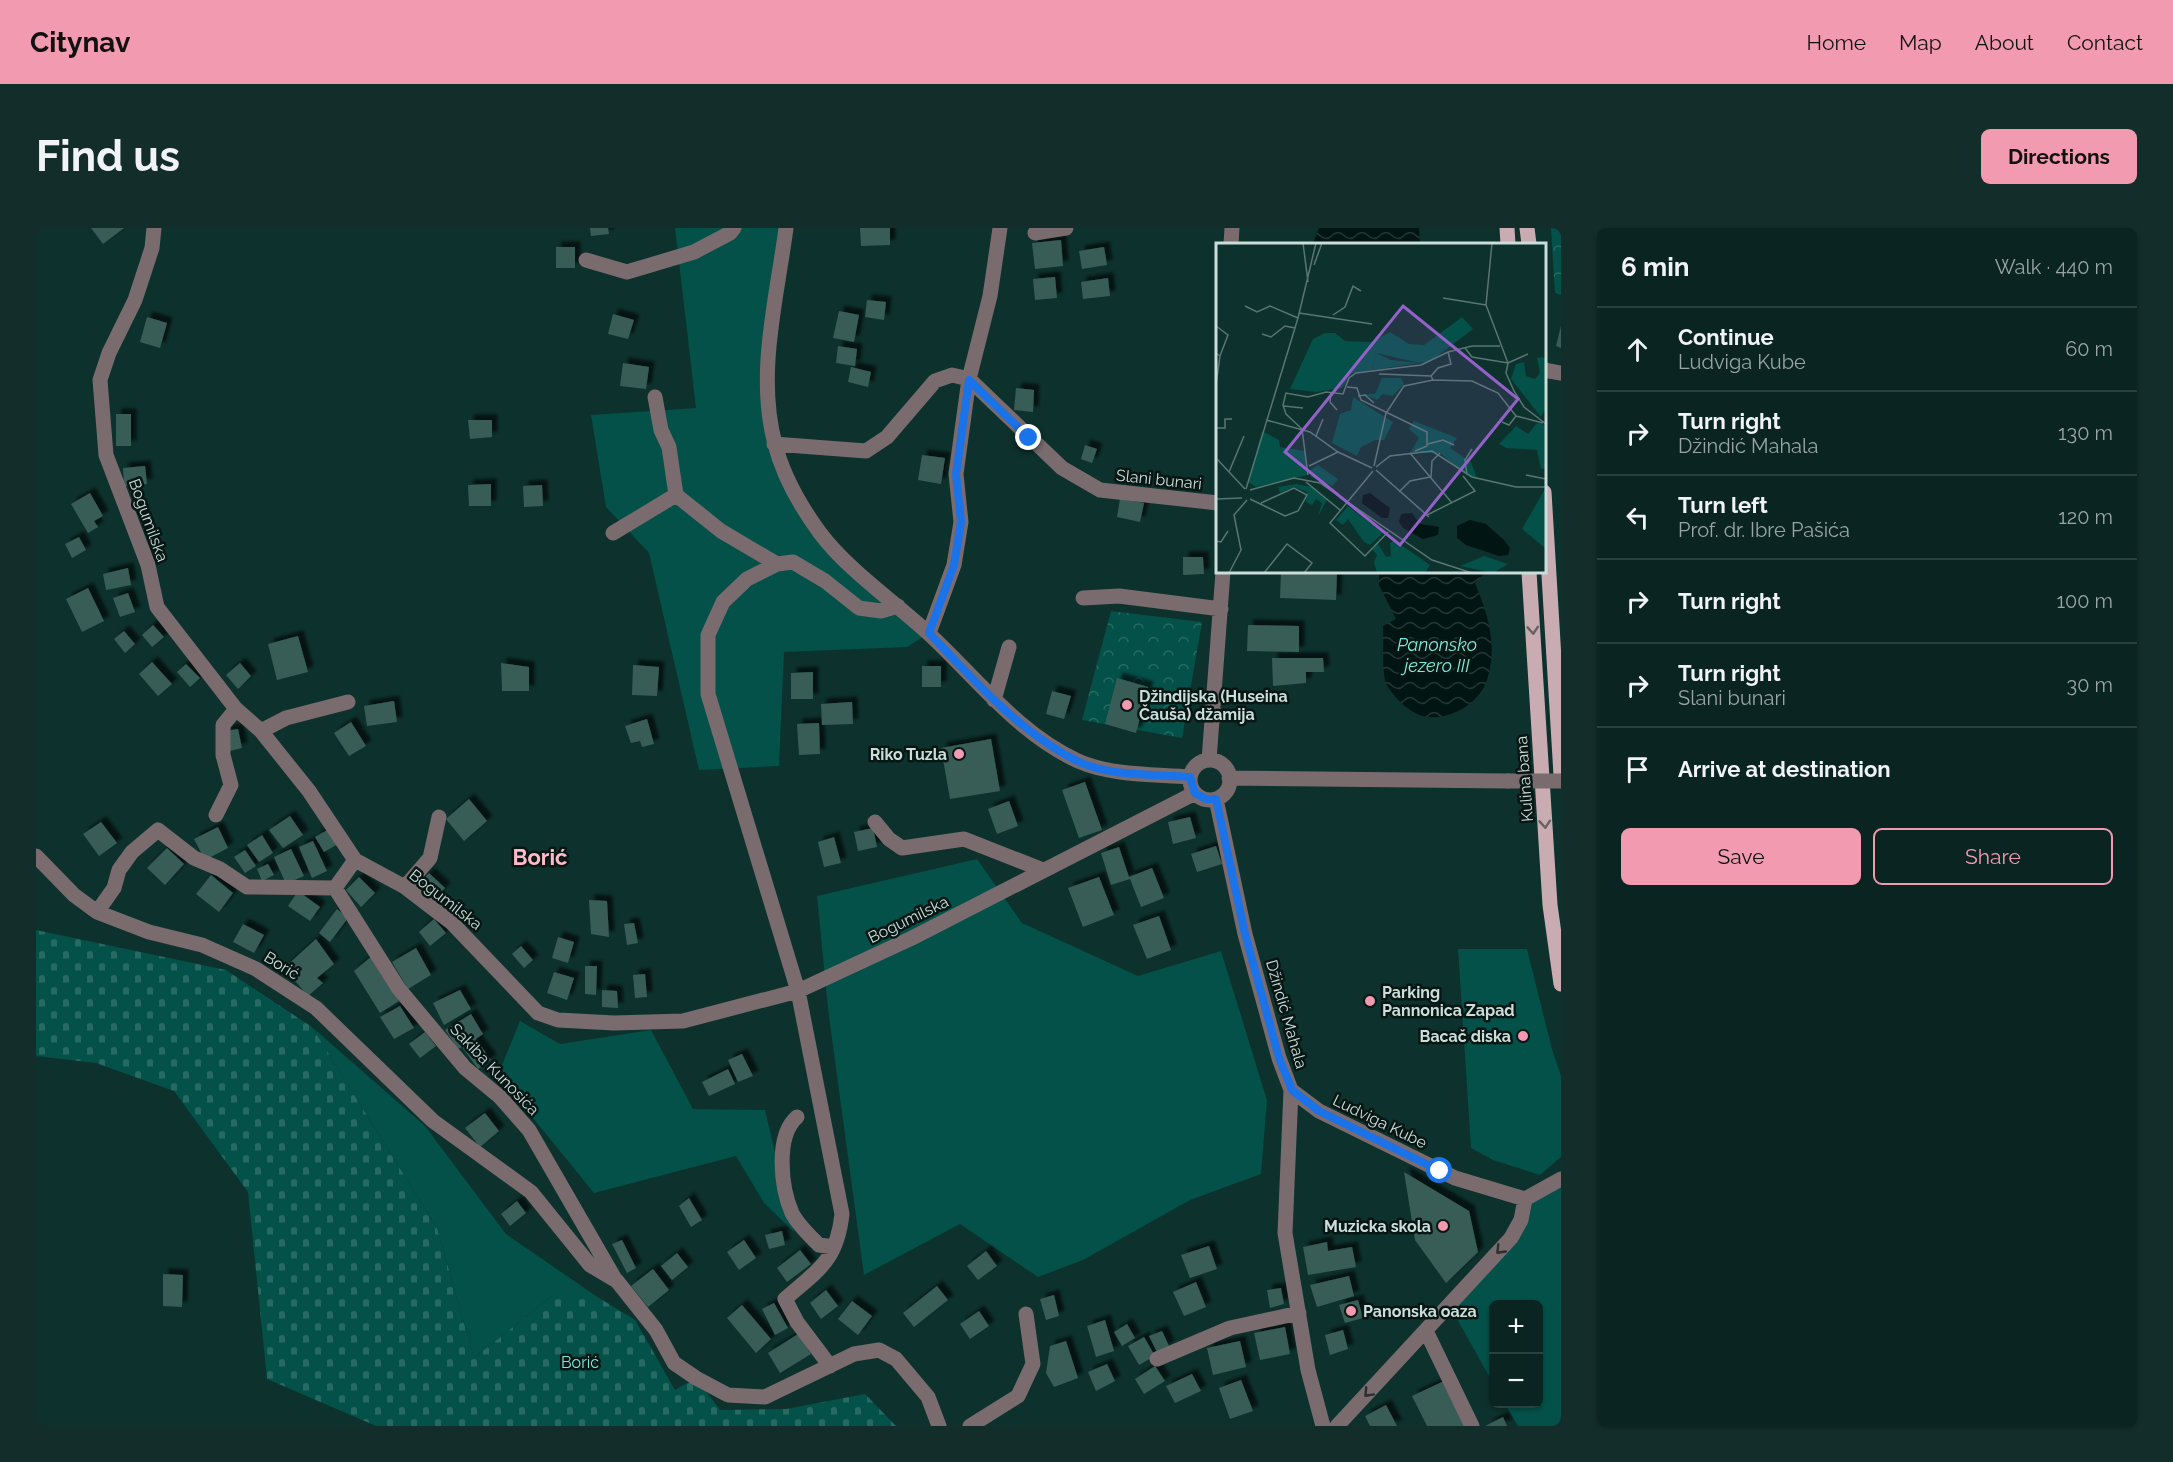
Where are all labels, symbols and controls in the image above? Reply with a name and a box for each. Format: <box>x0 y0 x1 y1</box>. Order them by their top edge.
text: Citynav <box>30 26 130 59</box>
text: Home <box>1807 30 1866 55</box>
text: Map <box>1899 30 1942 55</box>
text: About <box>1975 30 2034 55</box>
text: Contact <box>2067 30 2143 55</box>
button: Directions <box>1981 129 2137 184</box>
text: Find us <box>36 132 180 181</box>
inset map <box>1216 243 1546 573</box>
text: 6 min <box>1621 252 1690 282</box>
text: Walk · 440 m <box>1995 255 2113 279</box>
text: Continue <box>1678 324 1774 350</box>
icon: ahead <box>1621 333 1654 366</box>
text: 60 m <box>2065 337 2113 361</box>
text: Ludviga Kube <box>1678 350 1806 374</box>
text: Turn right <box>1678 408 1781 434</box>
icon: right <box>1621 417 1654 450</box>
text: 130 m <box>2058 421 2113 445</box>
route end <box>1015 424 1041 450</box>
text: Džindić Mahala <box>1678 434 1818 458</box>
street label: Slani bunari <box>1115 466 1203 493</box>
street label: Bogumilska <box>125 476 172 564</box>
text: Turn left <box>1678 492 1768 518</box>
icon: left <box>1621 501 1654 534</box>
text: 120 m <box>2058 505 2113 529</box>
text: Prof. dr. Ibre Pašića <box>1678 518 1850 542</box>
icon: right <box>1621 585 1654 618</box>
text: Turn right <box>1678 588 1781 614</box>
text: 100 m <box>2056 589 2113 613</box>
one-way arrow <box>1526 625 1539 634</box>
water label: Panonsko jezero III <box>1397 634 1477 676</box>
text: Turn right <box>1678 660 1781 686</box>
icon: right <box>1621 669 1654 702</box>
text: 30 m <box>2067 673 2113 697</box>
text: Slani bunari <box>1678 686 1786 710</box>
place label: Džindijska (Huseina Čauša) džamija <box>1139 687 1288 724</box>
marker: Džindijska (Huseina Čauša) džamija <box>1120 698 1134 712</box>
street label: Kulina bana <box>1512 735 1537 823</box>
place label: Riko Tuzla <box>870 745 947 764</box>
marker: Riko Tuzla <box>952 747 966 761</box>
icon: arrive <box>1621 753 1654 786</box>
text: Arrive at destination <box>1678 756 1891 782</box>
one-way arrow <box>1538 820 1551 829</box>
button: Save <box>1621 828 1861 885</box>
button: Share <box>1873 828 2113 885</box>
district label: Borić <box>513 844 567 870</box>
street label: Bogumilska <box>406 865 486 934</box>
street label: Bogumilska <box>865 892 951 947</box>
street label: Borić <box>261 947 303 984</box>
street label: Džindić Mahala <box>1262 958 1311 1071</box>
place label: Parking Pannonica Zapad <box>1382 983 1515 1020</box>
marker: Parking Pannonica Zapad <box>1363 994 1377 1008</box>
street label: Sakiba Kunosića <box>446 1020 543 1119</box>
place label: Bacač diska <box>1420 1027 1511 1046</box>
marker: Bacač diska <box>1516 1029 1530 1043</box>
street label: Ludviga Kube <box>1330 1091 1430 1152</box>
route start <box>1426 1157 1452 1183</box>
place label: Muzicka skola <box>1324 1217 1431 1236</box>
marker: Muzicka skola <box>1436 1219 1450 1233</box>
one-way arrow <box>1496 1242 1507 1253</box>
map controls <box>1489 1300 1543 1408</box>
button: + <box>1489 1300 1543 1354</box>
place label: Panonska oaza <box>1363 1302 1477 1321</box>
marker: Panonska oaza <box>1344 1304 1358 1318</box>
park label: Borić <box>561 1353 599 1372</box>
button: − <box>1489 1354 1543 1408</box>
one-way arrow <box>1364 1386 1375 1397</box>

